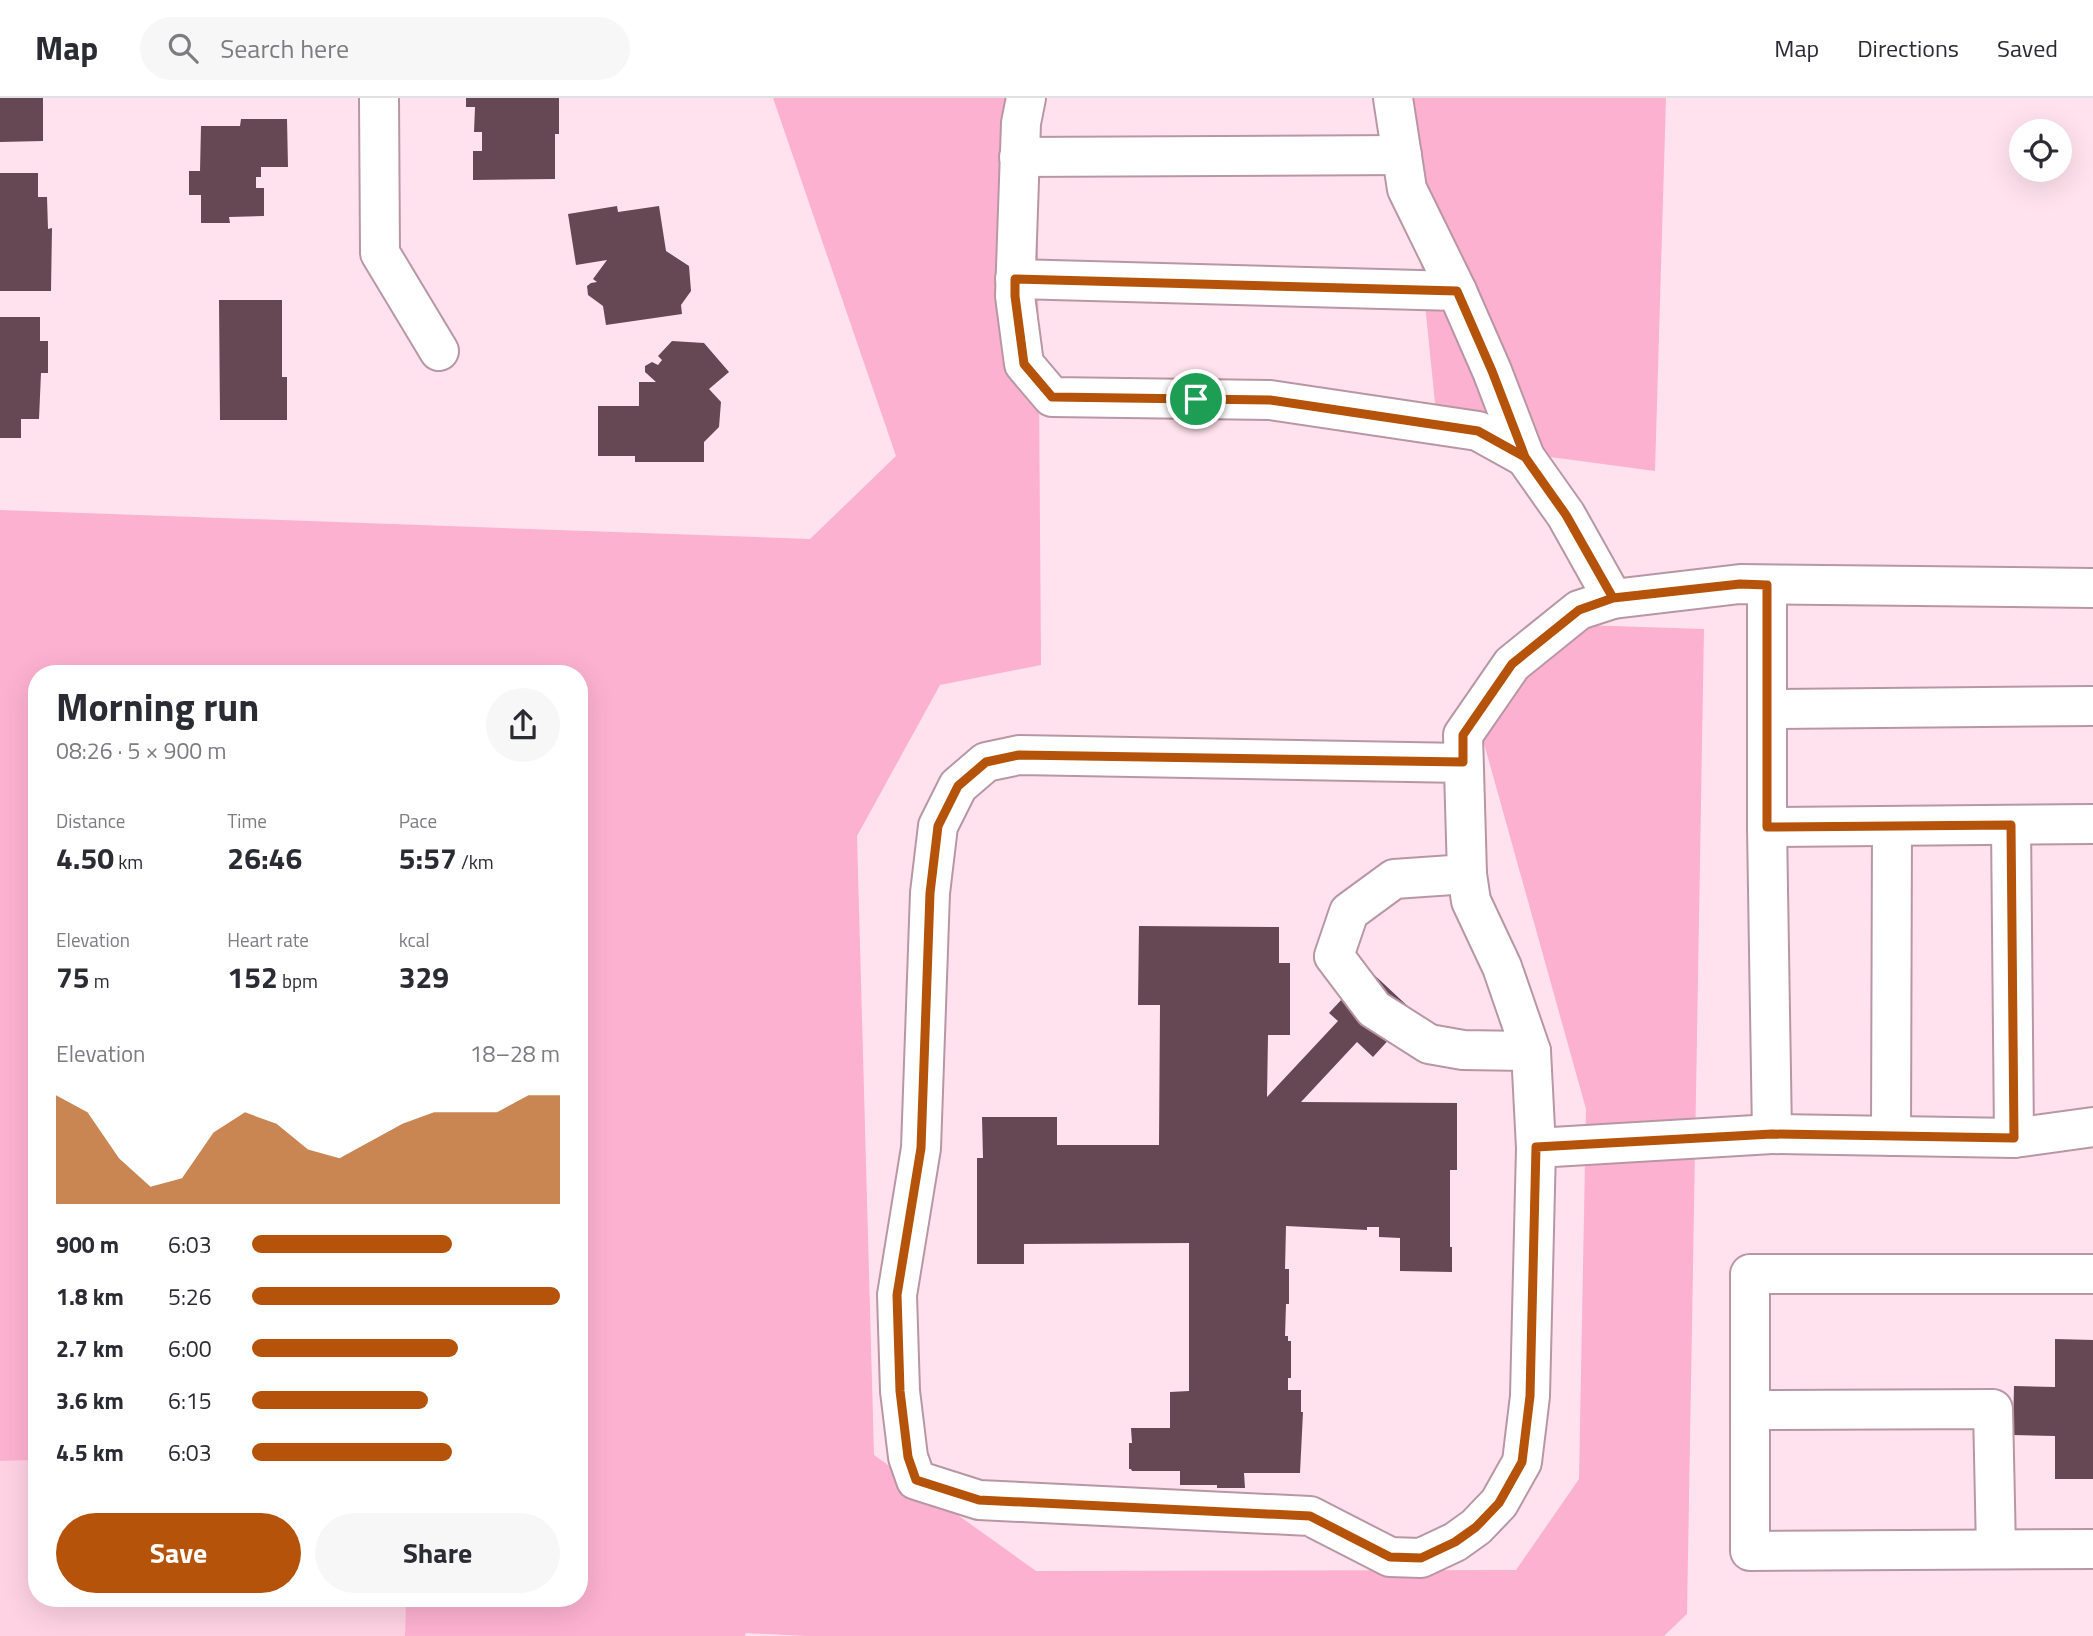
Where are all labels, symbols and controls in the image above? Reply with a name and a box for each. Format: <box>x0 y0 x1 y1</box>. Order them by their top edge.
search box <box>140 17 630 80</box>
text: Map <box>35 23 98 73</box>
icon: search <box>164 29 202 67</box>
text: Search here <box>220 29 349 68</box>
text: Map <box>1774 30 1819 66</box>
text: Directions <box>1857 30 1959 66</box>
text: Saved <box>1997 30 2058 66</box>
map controls <box>2009 119 2072 182</box>
button: locate <box>2009 119 2072 182</box>
pin <box>1166 369 1226 429</box>
icon: arrive <box>1177 380 1215 418</box>
text: Morning run <box>56 678 259 736</box>
button: share <box>486 688 560 762</box>
text: 08:26 · 5 × 900 m <box>56 733 226 768</box>
text: Distance <box>56 806 125 835</box>
text: Time <box>227 806 267 835</box>
text: Pace <box>399 806 437 835</box>
text: 4.50 <box>56 835 114 881</box>
text: 26:46 <box>227 835 302 881</box>
text: 5:57 <box>399 835 457 881</box>
text: km <box>114 847 143 876</box>
text: /km <box>457 847 494 876</box>
text: Elevation <box>56 925 130 954</box>
text: Heart rate <box>227 925 309 954</box>
text: kcal <box>399 925 430 954</box>
text: 75 <box>56 954 90 1000</box>
text: 152 <box>227 954 278 1000</box>
text: 329 <box>399 954 449 1000</box>
text: m <box>90 966 110 995</box>
text: bpm <box>278 966 318 995</box>
text: Elevation <box>56 1036 145 1071</box>
text: 18–28 m <box>470 1036 560 1071</box>
text: 900 m <box>56 1227 119 1262</box>
text: 6:03 <box>168 1227 212 1262</box>
text: 1.8 km <box>56 1279 124 1314</box>
text: 5:26 <box>168 1279 212 1314</box>
text: 2.7 km <box>56 1331 124 1366</box>
text: 6:00 <box>168 1331 212 1366</box>
text: 3.6 km <box>56 1383 124 1418</box>
text: 6:15 <box>168 1383 212 1418</box>
text: 4.5 km <box>56 1435 124 1470</box>
text: 6:03 <box>168 1435 212 1470</box>
button: Save <box>56 1513 301 1593</box>
button: Share <box>315 1513 560 1593</box>

